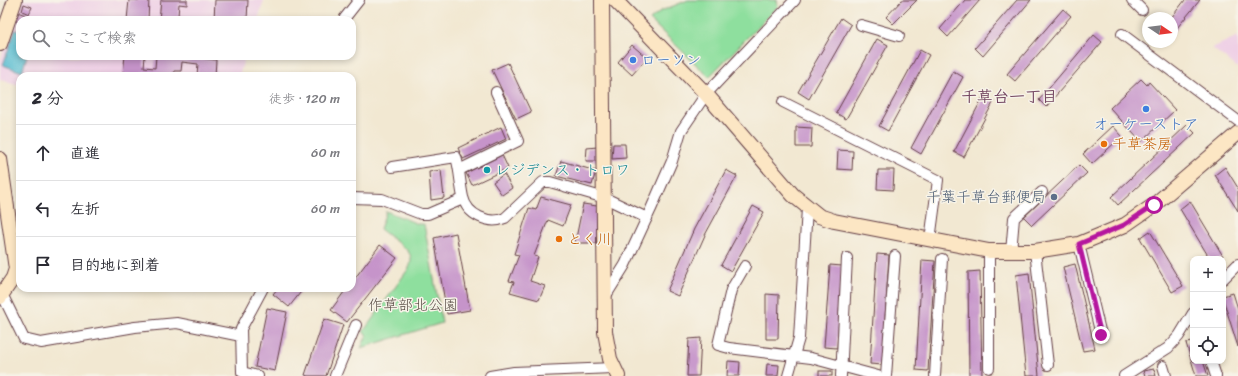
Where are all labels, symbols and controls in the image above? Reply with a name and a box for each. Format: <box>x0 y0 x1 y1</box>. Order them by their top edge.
north arrow <box>1142 12 1178 48</box>
search box <box>16 16 356 60</box>
text: ここで検索 <box>62 25 137 51</box>
icon: search <box>30 27 52 49</box>
place label: ローソン <box>641 47 701 73</box>
marker: ローソン <box>628 55 638 65</box>
district label: 千草台一丁目 <box>961 82 1057 111</box>
text: 2 分 <box>32 83 63 113</box>
text: 徒歩 · 120 m <box>269 87 340 110</box>
marker: オーケーストア <box>1141 104 1151 114</box>
place label: オーケーストア <box>1093 111 1199 137</box>
place label: 千草茶房 <box>1112 131 1172 157</box>
marker: 千草茶房 <box>1099 139 1109 149</box>
text: 直進 <box>70 140 100 166</box>
text: 60 m <box>311 141 340 164</box>
icon: ahead <box>32 142 54 164</box>
place label: レジデンス・トロワ <box>495 157 630 183</box>
marker: レジデンス・トロワ <box>482 165 492 175</box>
place label: 千葉千草台郵便局 <box>926 184 1046 210</box>
marker: 千葉千草台郵便局 <box>1049 192 1059 202</box>
text: 左折 <box>70 196 100 222</box>
route start <box>1145 196 1163 214</box>
text: 60 m <box>311 197 340 220</box>
icon: left <box>32 198 54 220</box>
place label: とく川 <box>567 226 612 252</box>
marker: とく川 <box>554 234 564 244</box>
text: 目的地に到着 <box>70 252 160 278</box>
icon: arrive <box>32 254 54 276</box>
map controls <box>1190 256 1226 364</box>
button: + <box>1190 256 1226 292</box>
park label: 作草部北公園 <box>368 292 458 318</box>
button: − <box>1190 292 1226 328</box>
route end <box>1092 326 1110 344</box>
button: locate <box>1190 328 1226 364</box>

